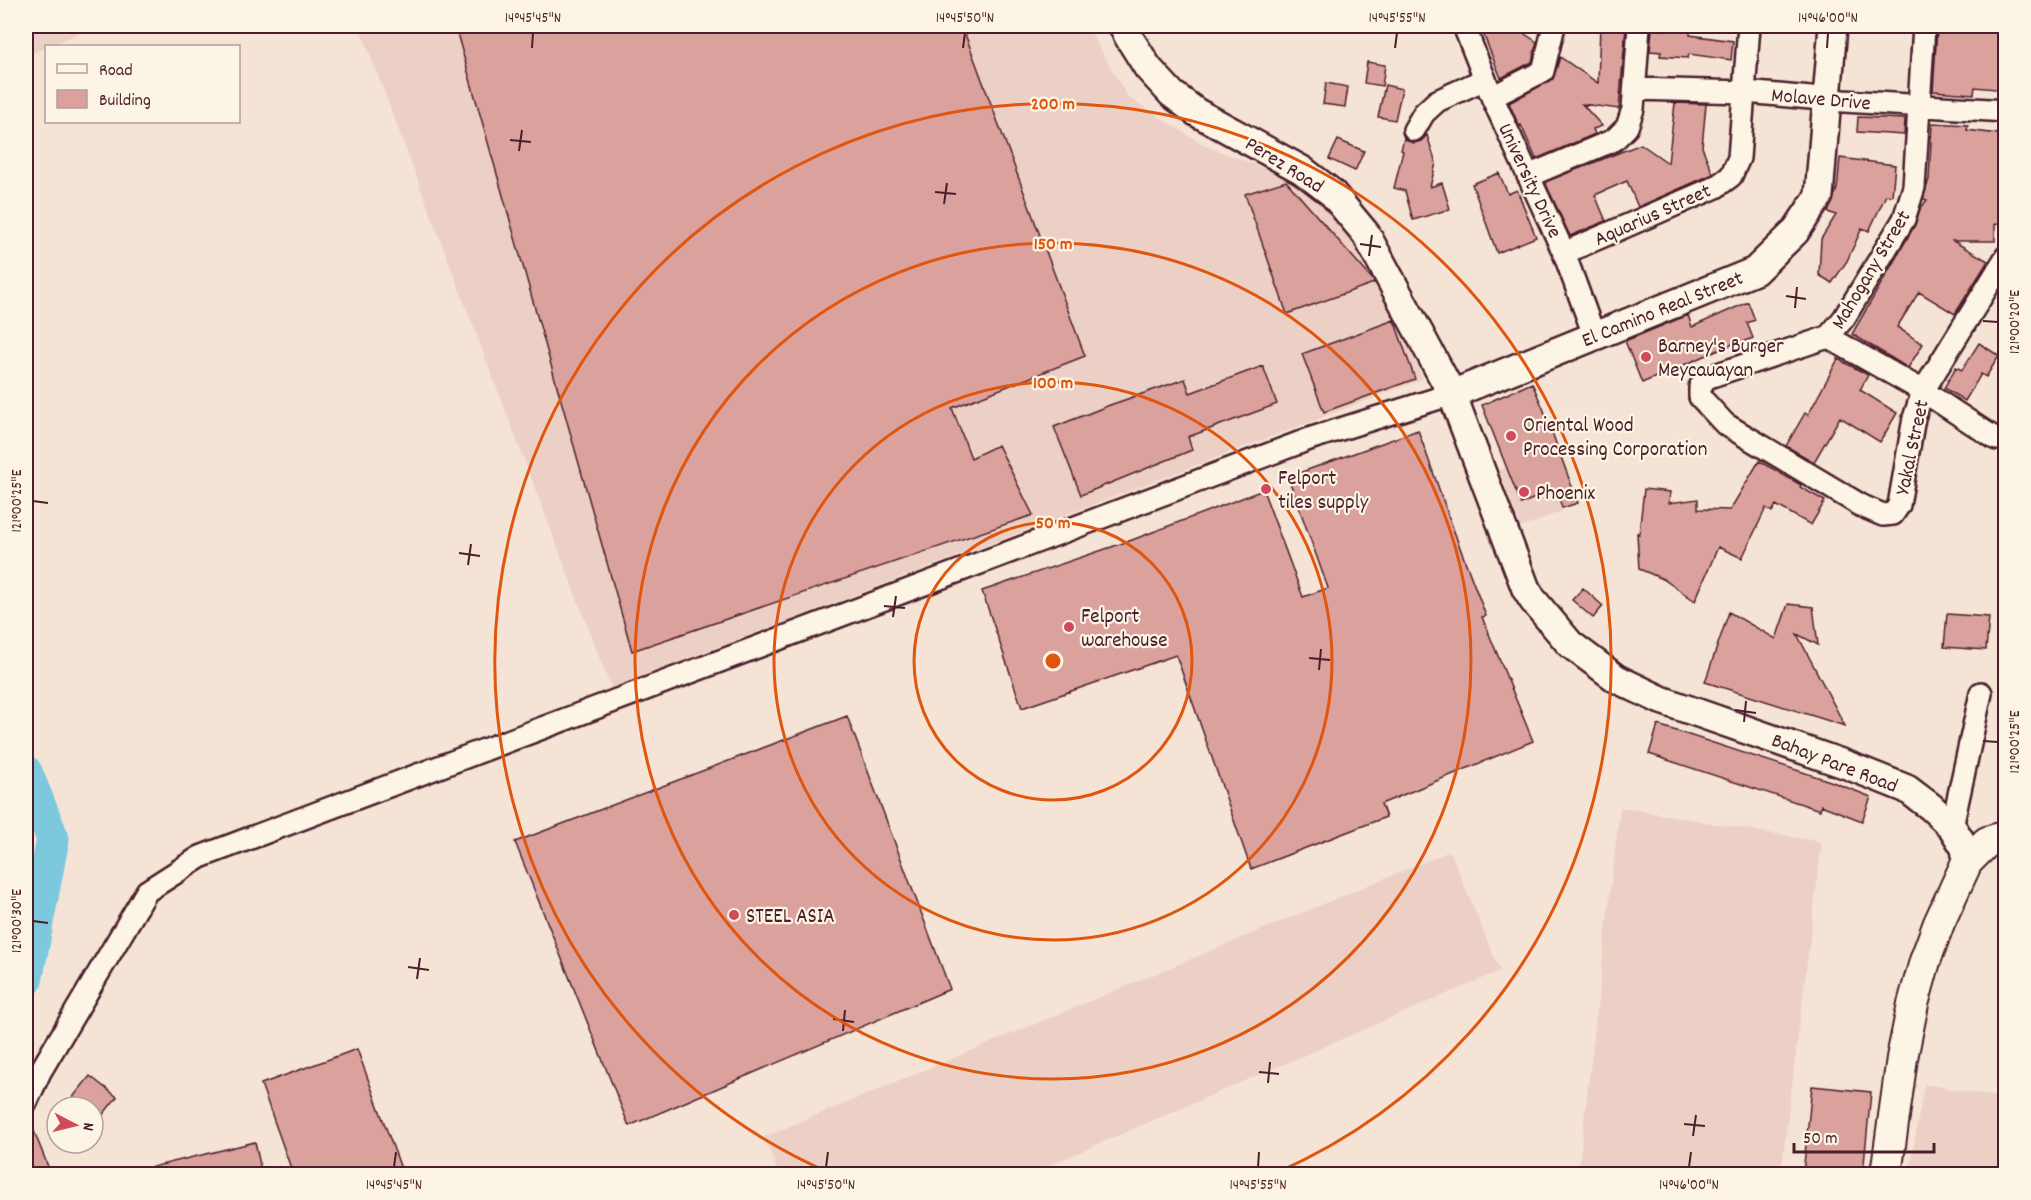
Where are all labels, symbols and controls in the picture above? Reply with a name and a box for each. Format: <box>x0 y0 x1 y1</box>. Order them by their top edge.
text: 14°45'45"N <box>505 8 561 30</box>
text: 14°45'50"N <box>936 8 994 30</box>
text: 14°45'55"N <box>1368 8 1426 30</box>
text: 14°46'00"N <box>1798 8 1858 30</box>
legend <box>45 45 240 123</box>
text: Road <box>99 59 133 84</box>
street label: Molave Drive <box>1770 82 1872 120</box>
text: Building <box>99 89 151 114</box>
text: 200 m <box>1031 93 1075 118</box>
street label: University Drive <box>1489 119 1568 244</box>
street label: Perez Road <box>1238 131 1329 203</box>
street label: Aquarius Street <box>1590 177 1717 256</box>
street label: Mahogany Street <box>1825 205 1920 336</box>
text: 150 m <box>1034 233 1072 258</box>
street label: El Camino Real Street <box>1578 265 1749 357</box>
text: 121°00'20"E <box>2005 290 2027 354</box>
place label: Barney's Burger Meycauayan <box>1658 333 1784 387</box>
marker: Barney's Burger Meycauayan <box>1639 350 1653 364</box>
text: 100 m <box>1033 372 1073 397</box>
street label: Yakal Street <box>1889 397 1939 498</box>
place label: Oriental Wood Processing Corporation <box>1523 412 1707 466</box>
marker: Oriental Wood Processing Corporation <box>1504 429 1518 443</box>
place label: Felport tiles supply <box>1278 465 1369 519</box>
text: 121°00'25"E <box>7 469 29 532</box>
place label: Phoenix <box>1536 480 1595 510</box>
marker: Felport tiles supply <box>1259 482 1273 496</box>
marker: Phoenix <box>1517 485 1531 499</box>
text: 50 m <box>1036 512 1070 537</box>
place label: Felport warehouse <box>1081 603 1168 657</box>
marker: Felport warehouse <box>1062 620 1076 634</box>
centre of rings <box>1043 651 1063 671</box>
text: 121°00'25"E <box>2005 710 2027 773</box>
street label: Bahay Pare Road <box>1766 727 1901 803</box>
text: 121°00'30"E <box>7 889 29 953</box>
place label: STEEL ASIA <box>746 903 835 933</box>
marker: STEEL ASIA <box>727 908 741 922</box>
north arrow <box>45 1095 105 1155</box>
scale bar <box>1794 1116 1934 1154</box>
text: N <box>75 1121 99 1132</box>
text: 50 m <box>1803 1127 1838 1152</box>
text: 14°45'45"N <box>366 1175 422 1197</box>
text: 14°45'50"N <box>797 1175 855 1197</box>
text: 14°45'55"N <box>1229 1175 1287 1197</box>
text: 14°46'00"N <box>1659 1175 1719 1197</box>

